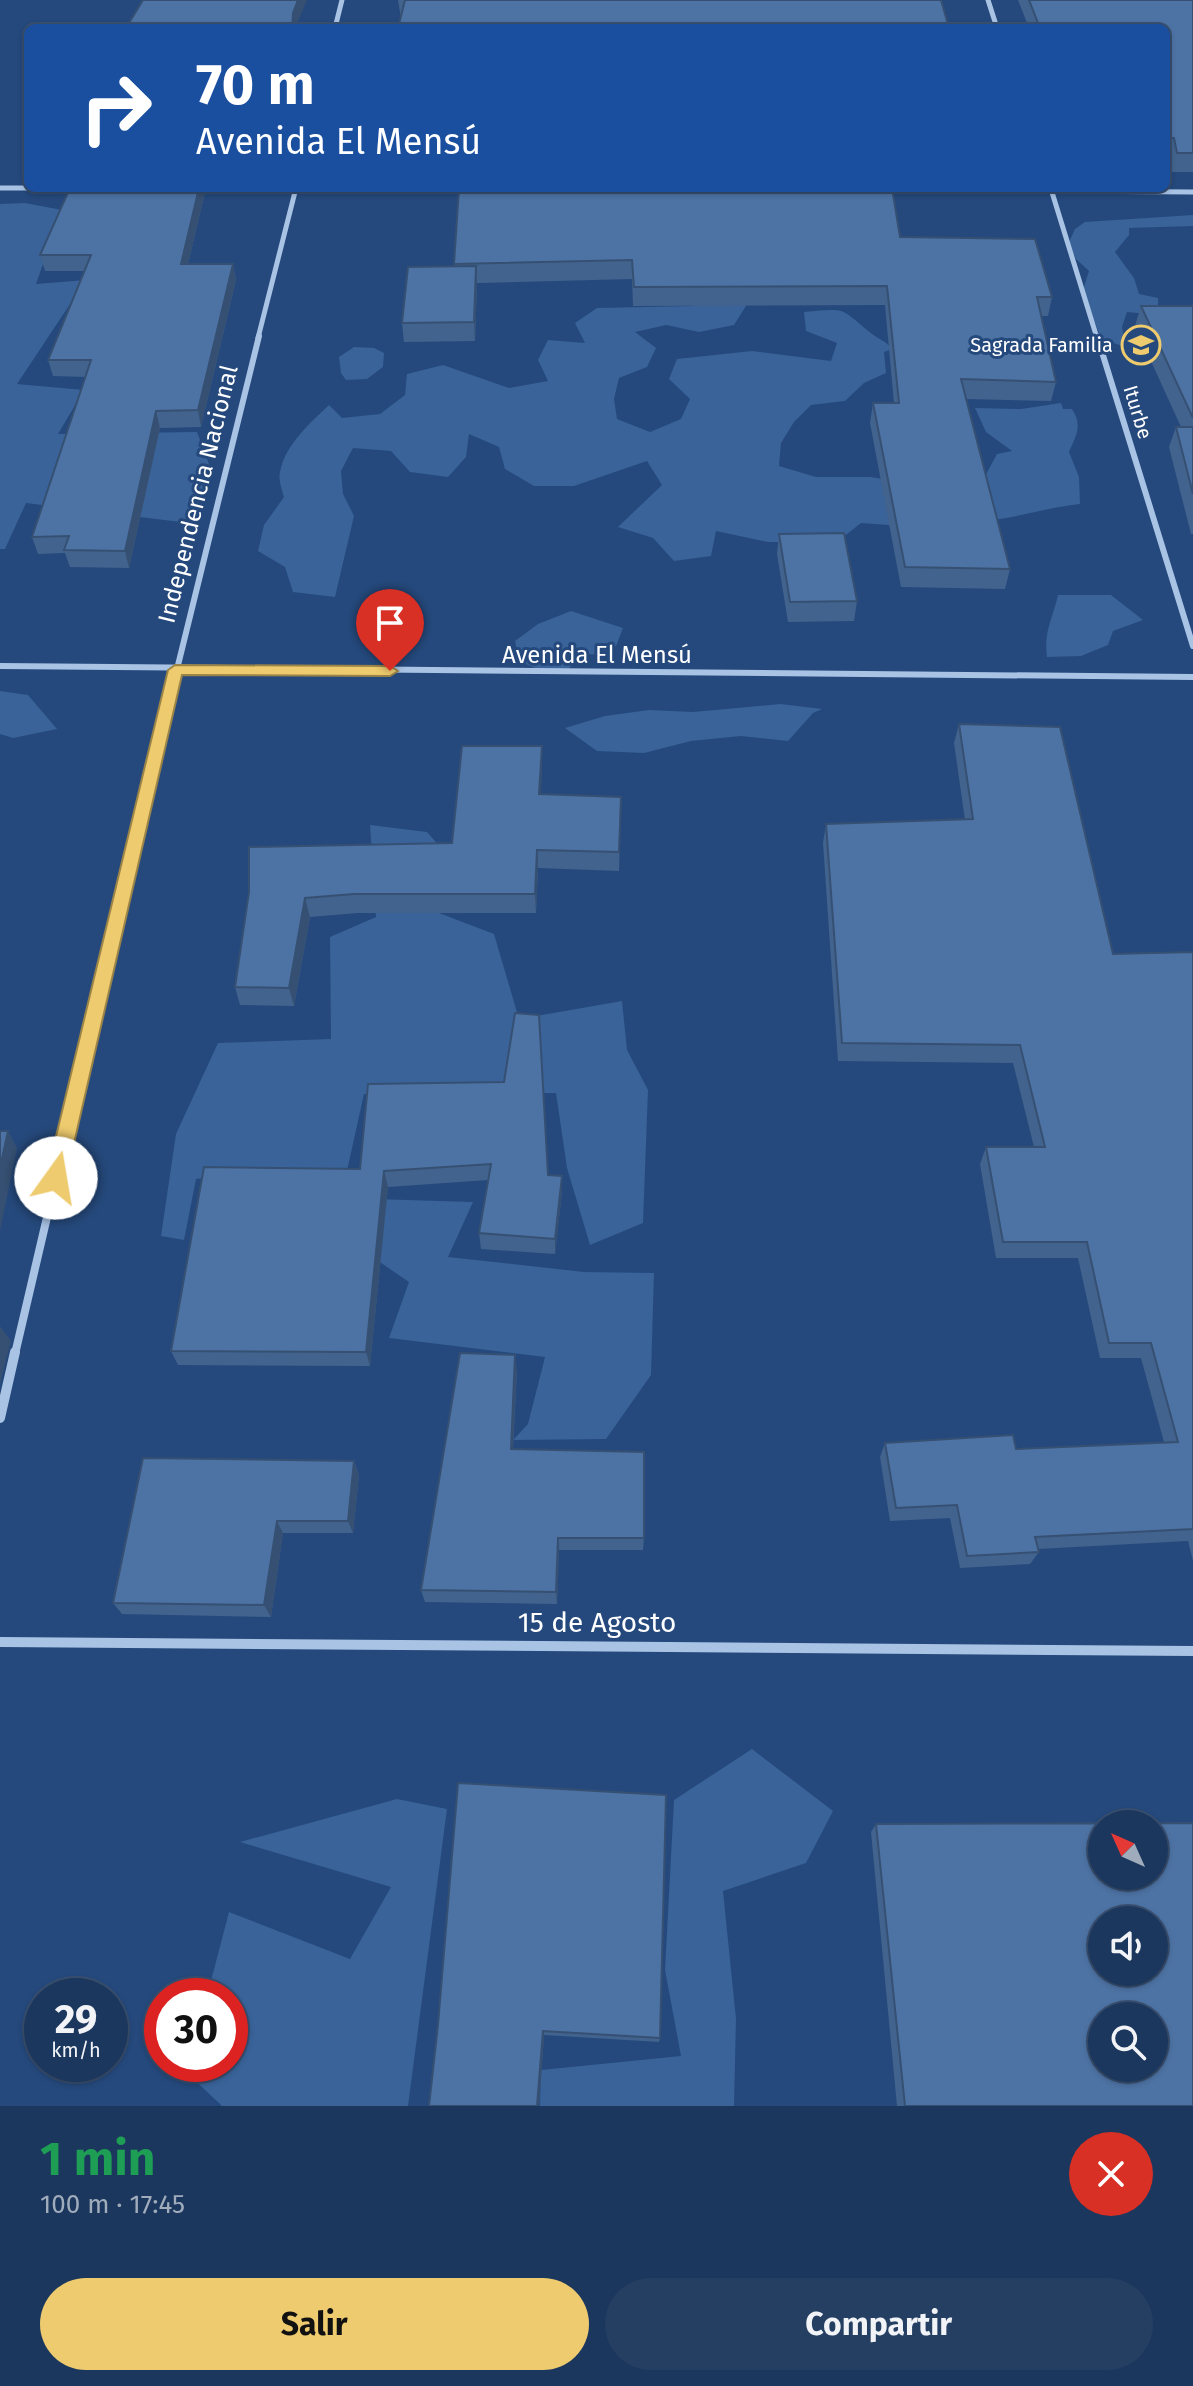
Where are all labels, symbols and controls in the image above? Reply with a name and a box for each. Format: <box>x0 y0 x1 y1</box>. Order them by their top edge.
text: 70 m <box>196 52 315 119</box>
icon: right <box>64 56 168 160</box>
text: Avenida El Mensú <box>196 120 481 164</box>
school or university icon: Sagrada Familia <box>1120 324 1162 366</box>
place label: Sagrada Familia <box>970 333 1113 357</box>
street label: Independencia Nacional <box>152 362 244 626</box>
street label: Iturbe <box>1118 382 1158 442</box>
pin <box>356 589 424 671</box>
icon: arrive <box>368 601 412 645</box>
street label: Avenida El Mensú <box>502 641 692 669</box>
position arrow <box>14 1136 98 1220</box>
street label: 15 de Agosto <box>518 1606 676 1639</box>
north arrow <box>1088 1810 1168 1890</box>
map controls <box>1088 1810 1168 2082</box>
button: sound <box>1088 1906 1168 1986</box>
speed limit sign: 30 <box>144 1978 248 2082</box>
text: 29 <box>55 1996 97 2044</box>
button: search <box>1088 2002 1168 2082</box>
text: km/h <box>51 2038 101 2062</box>
text: 1 min <box>40 2130 155 2188</box>
button: close <box>1069 2132 1153 2216</box>
text: 100 m · 17:45 <box>40 2189 185 2220</box>
button: Salir <box>40 2278 589 2370</box>
button: Compartir <box>605 2278 1153 2370</box>

